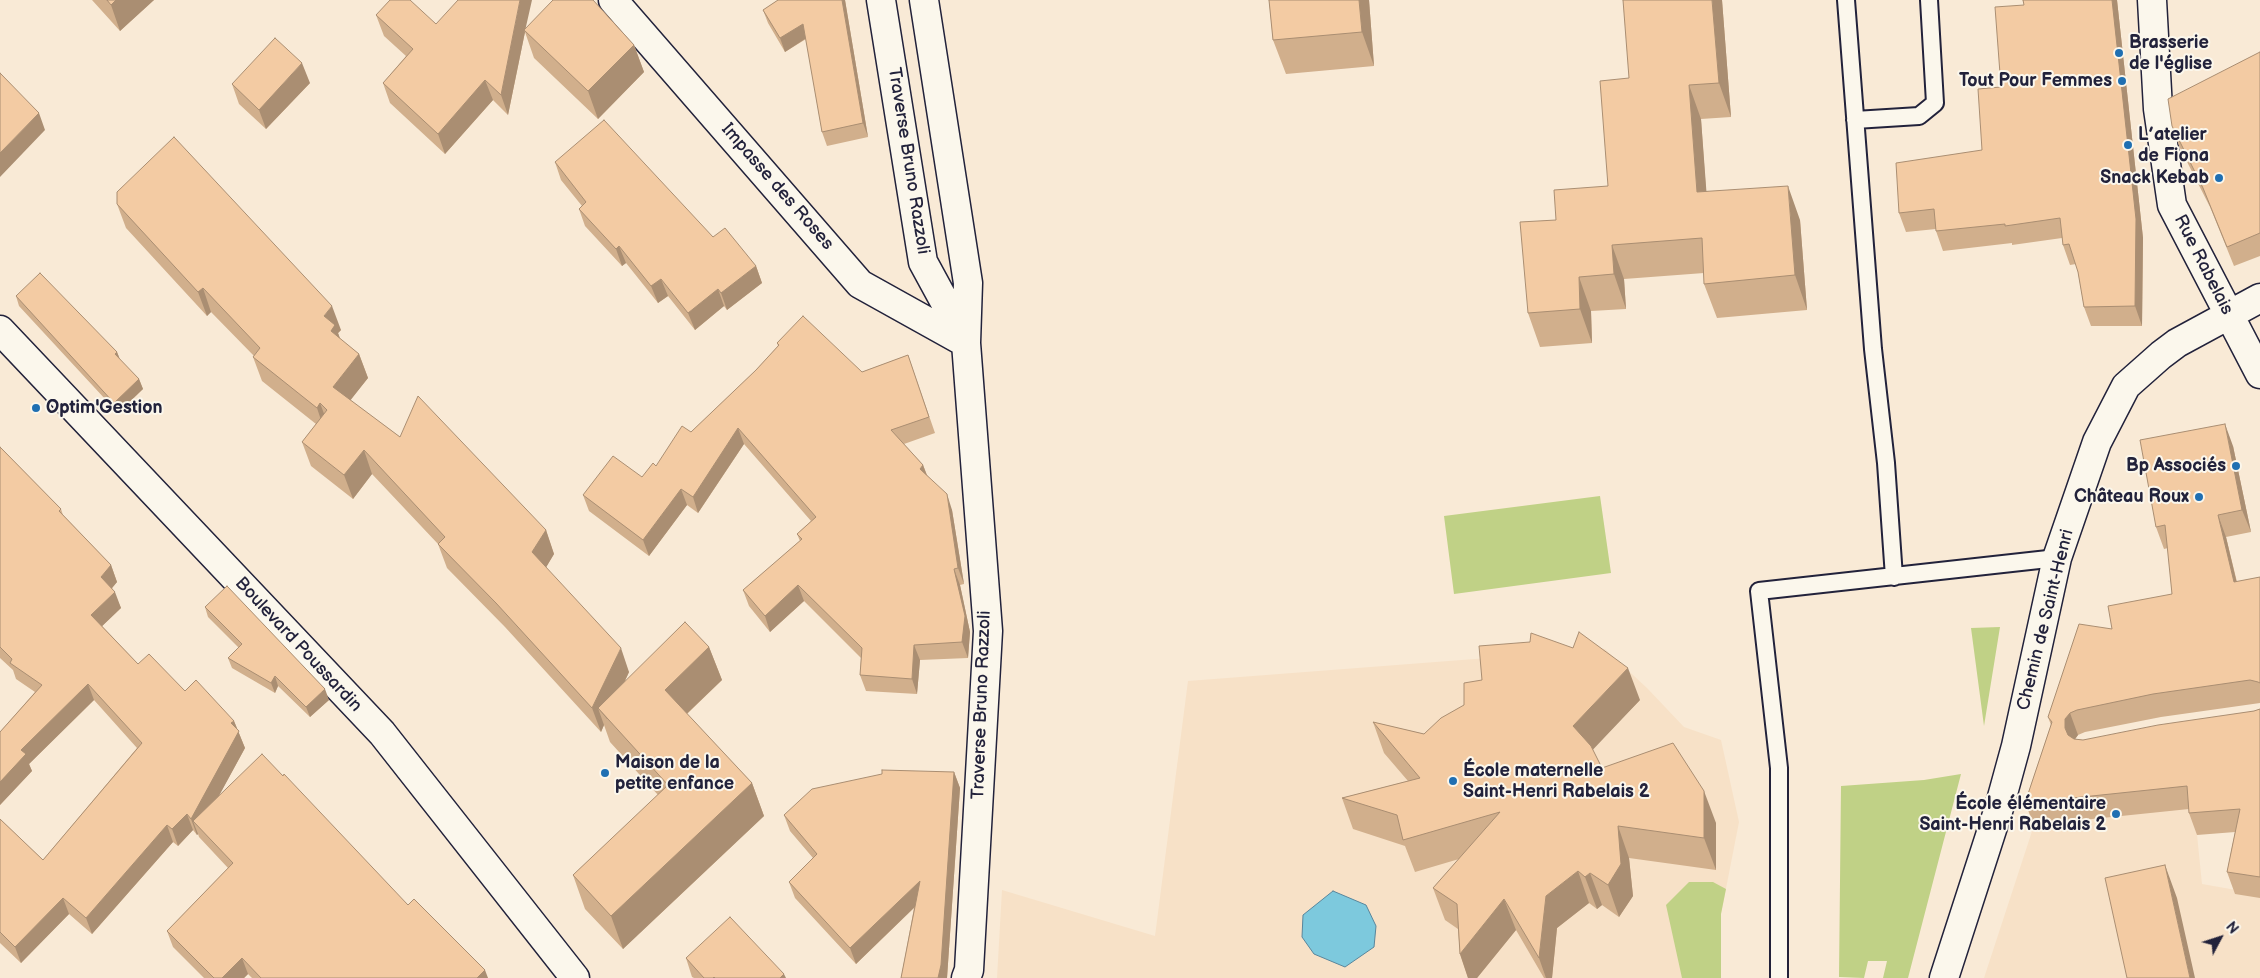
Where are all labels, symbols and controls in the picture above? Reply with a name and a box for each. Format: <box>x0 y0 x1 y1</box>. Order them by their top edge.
place label: Brasserie de l'église <box>2129 32 2212 74</box>
marker: Brasserie de l'église <box>2113 47 2125 59</box>
street label: Traverse Bruno Razzoli <box>883 66 933 256</box>
place label: Tout Pour Femmes <box>1959 70 2112 92</box>
marker: Tout Pour Femmes <box>2116 75 2128 87</box>
street label: Impasse des Roses <box>716 119 838 255</box>
place label: L’atelier de Fiona <box>2138 124 2209 166</box>
marker: L’atelier de Fiona <box>2122 139 2134 151</box>
place label: Snack Kebab <box>2100 167 2209 189</box>
marker: Snack Kebab <box>2213 172 2225 184</box>
street label: Rue Rabelais <box>2169 211 2237 319</box>
place label: Optim'Gestion <box>46 397 162 419</box>
marker: Optim'Gestion <box>30 402 42 414</box>
place label: Bp Associés <box>2126 455 2226 477</box>
marker: Bp Associés <box>2230 460 2242 472</box>
place label: Château Roux <box>2074 486 2189 508</box>
marker: Château Roux <box>2193 491 2205 503</box>
street label: Chemin de Saint-Henri <box>2013 527 2079 713</box>
street label: Boulevard Poussardin <box>230 573 366 717</box>
street label: Traverse Bruno Razzoli <box>968 610 996 800</box>
place label: Maison de la petite enfance <box>615 752 734 794</box>
place label: École maternelle Saint-Henri Rabelais 2 <box>1463 760 1650 802</box>
marker: Maison de la petite enfance <box>599 767 611 779</box>
marker: École maternelle Saint-Henri Rabelais 2 <box>1447 775 1459 787</box>
place label: École élémentaire Saint-Henri Rabelais 2 <box>1919 793 2106 836</box>
marker: École élémentaire Saint-Henri Rabelais 2 <box>2110 808 2122 820</box>
north arrow <box>2195 913 2245 963</box>
text: N <box>2222 919 2242 938</box>

